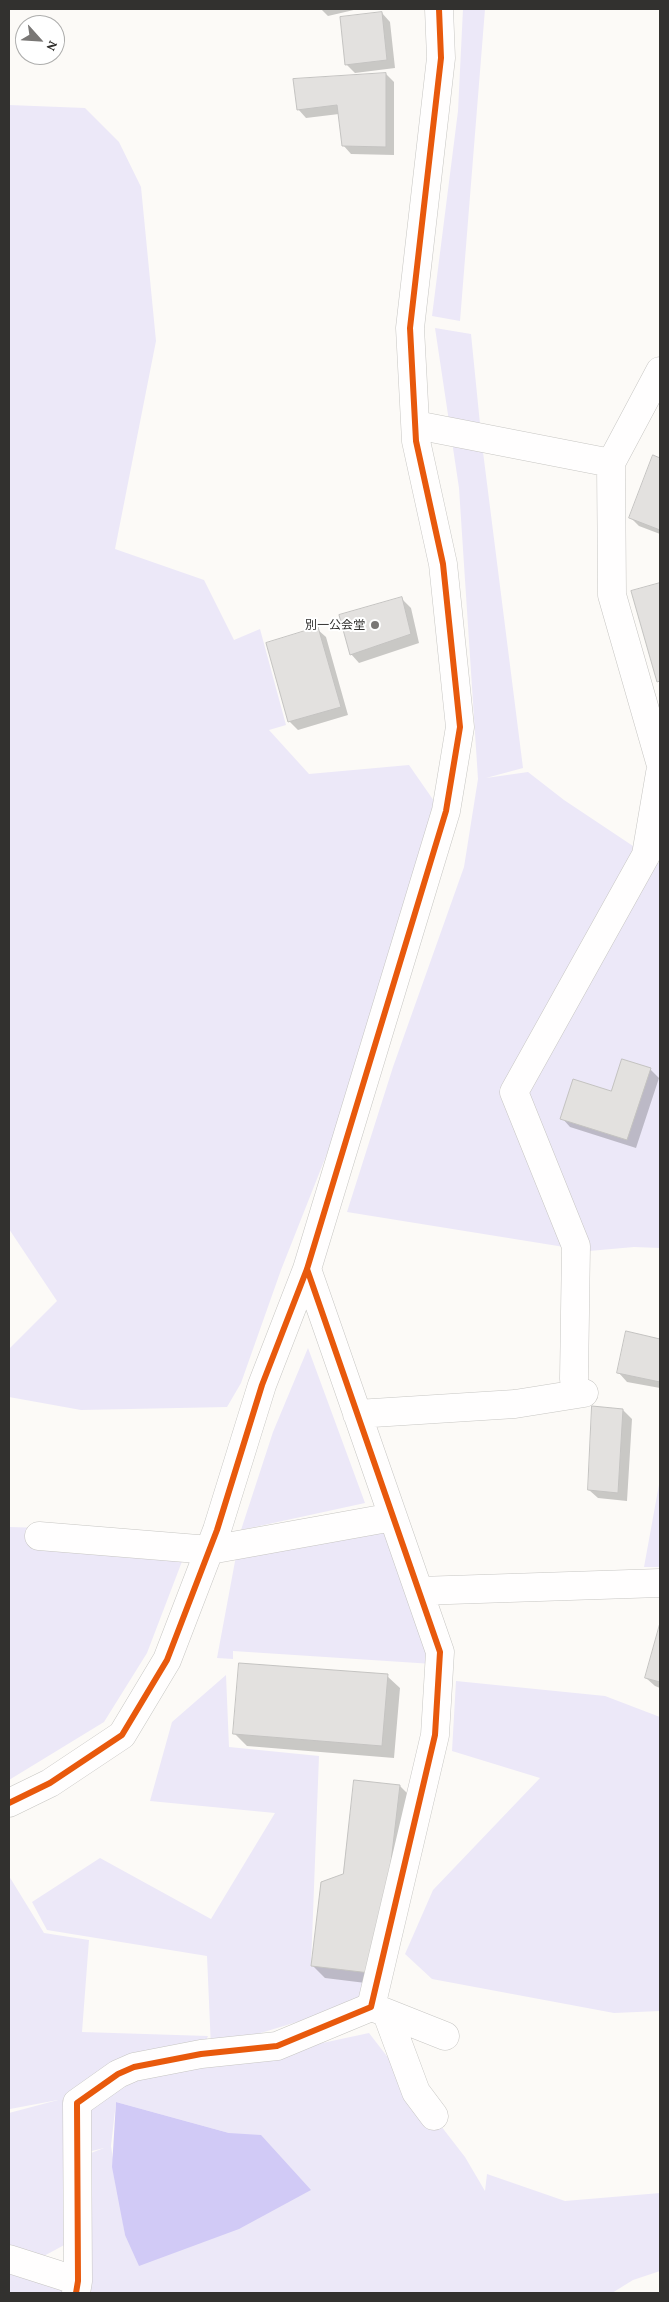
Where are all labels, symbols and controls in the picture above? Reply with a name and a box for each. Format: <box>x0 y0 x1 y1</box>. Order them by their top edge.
north arrow <box>15 15 65 65</box>
text: N <box>43 38 62 54</box>
place label: 別一公会堂 <box>305 618 365 632</box>
marker: 別一公会堂 <box>369 619 381 631</box>

